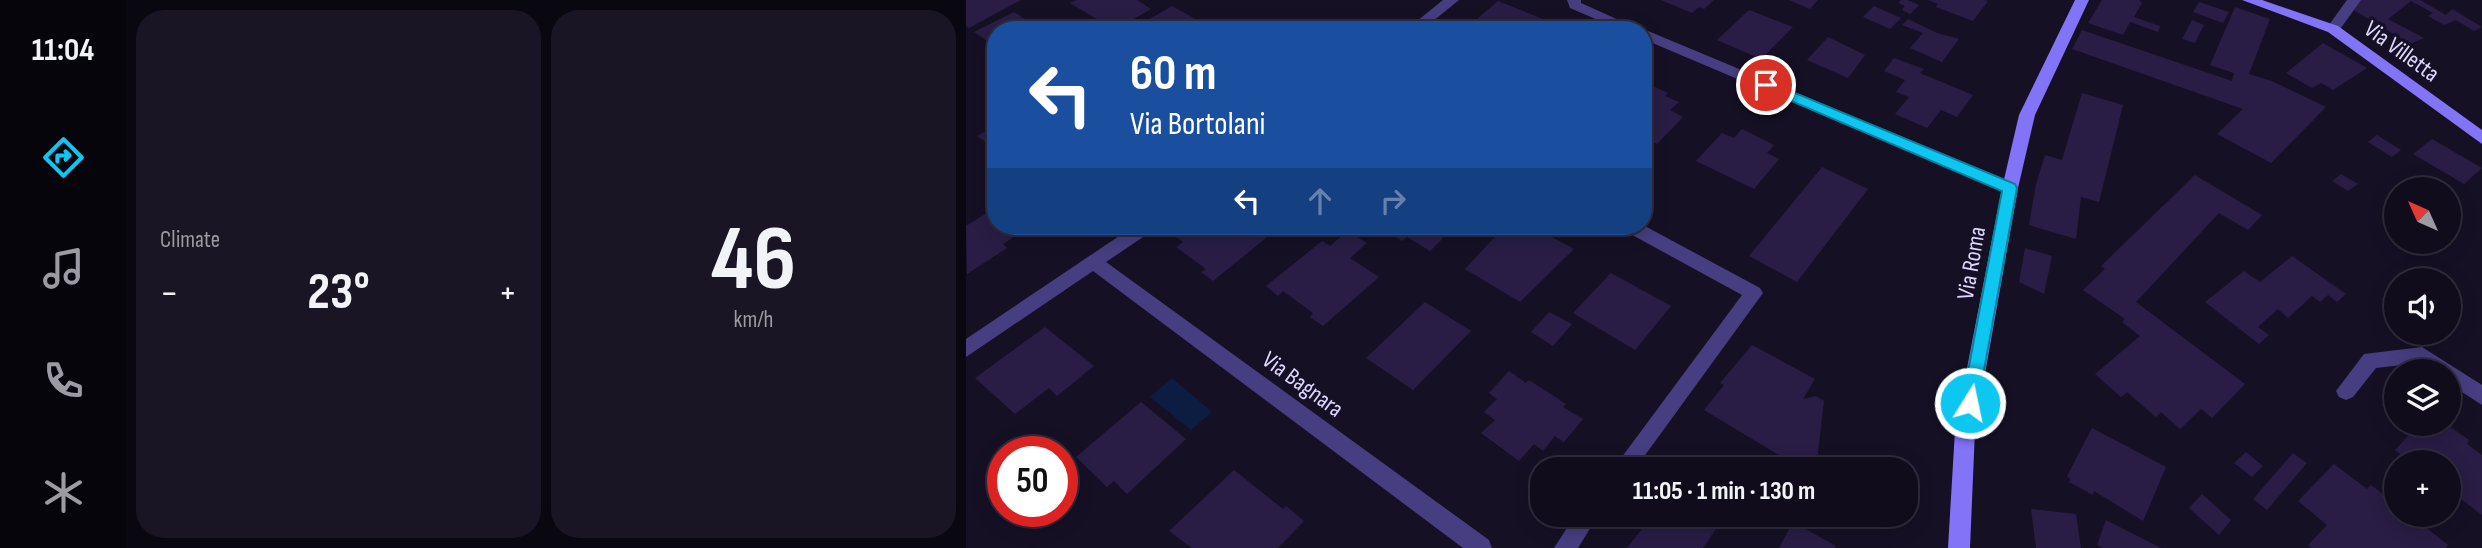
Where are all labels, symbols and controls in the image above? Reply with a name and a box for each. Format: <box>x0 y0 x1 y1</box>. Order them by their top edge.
street label: Via Villetta <box>2358 14 2445 88</box>
text: 11:04 <box>32 31 94 70</box>
text: 60 m <box>1130 45 1217 104</box>
icon: left <box>1015 49 1106 140</box>
pin <box>1736 55 1796 115</box>
icon: arrive <box>1747 66 1785 104</box>
text: Via Bortolani <box>1130 105 1266 144</box>
icon: directions <box>39 133 88 182</box>
north arrow <box>2384 177 2460 254</box>
map controls <box>2384 177 2461 527</box>
icon: left <box>1228 182 1266 220</box>
icon: ahead <box>1301 182 1339 220</box>
icon: right <box>1374 182 1412 220</box>
text: 46 <box>711 206 796 315</box>
street label: Via Roma <box>1951 224 1992 302</box>
text: Climate <box>160 226 220 254</box>
icon: music <box>39 244 88 293</box>
text: 23° <box>307 261 370 324</box>
button: sound <box>2384 268 2461 345</box>
text: − <box>160 271 179 316</box>
text: + <box>498 271 517 316</box>
text: km/h <box>734 306 773 334</box>
street label: Via Bagnara <box>1257 345 1349 424</box>
icon: phone <box>39 356 88 405</box>
button: layers <box>2384 359 2461 436</box>
position arrow <box>1933 366 2007 440</box>
speed limit sign: 50 <box>987 436 1078 527</box>
button: + <box>2384 450 2461 527</box>
icon: climate <box>39 468 88 517</box>
text: 11:05 · 1 min · 130 m <box>1633 476 1815 507</box>

